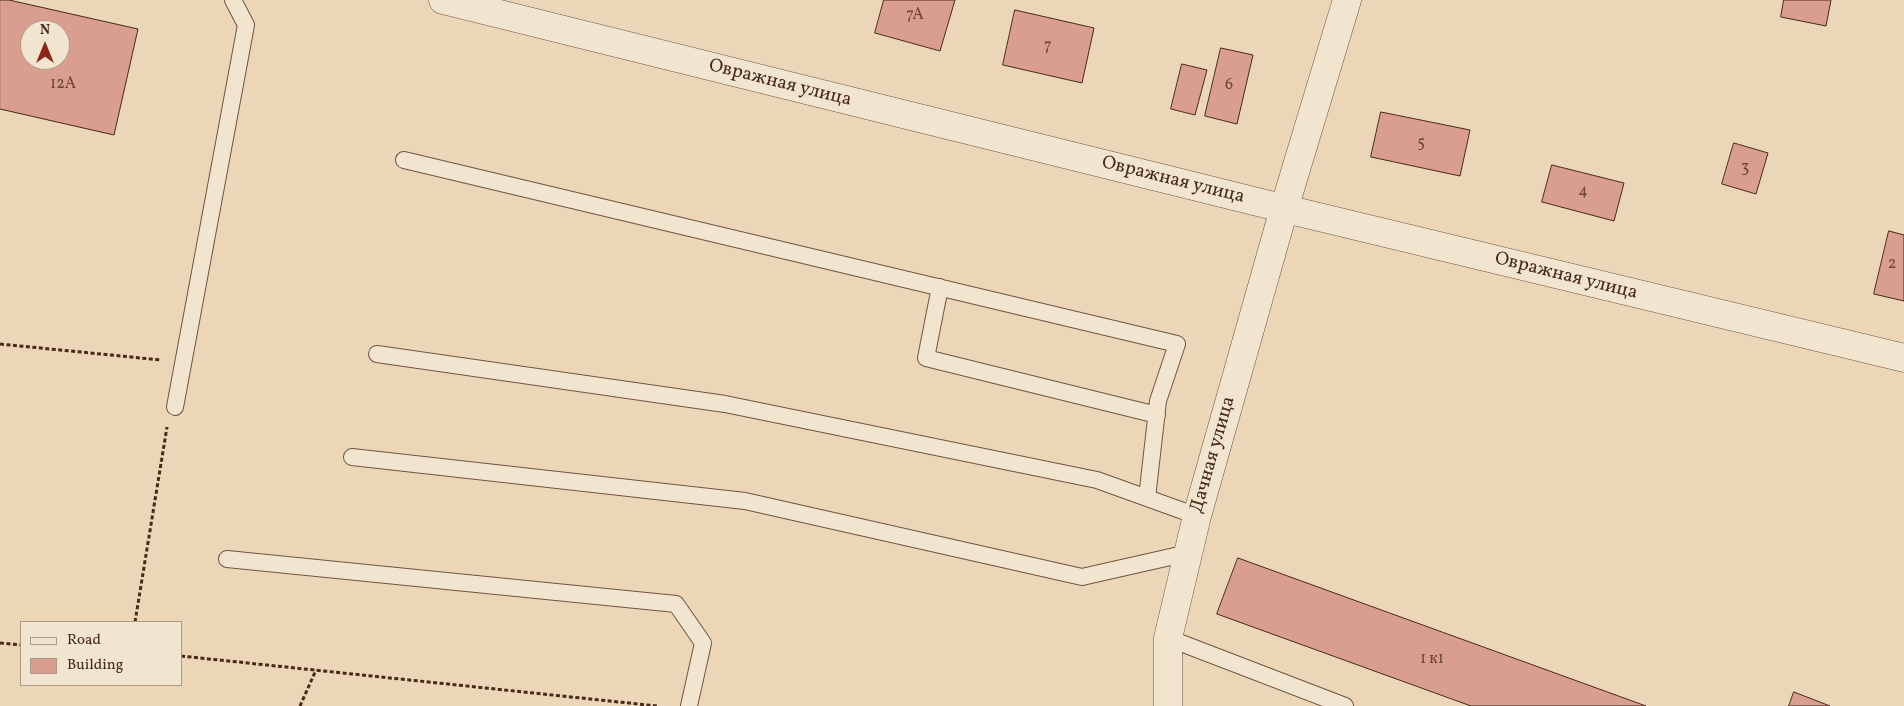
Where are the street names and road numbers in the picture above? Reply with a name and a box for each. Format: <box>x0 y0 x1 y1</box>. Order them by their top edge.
street label: Овражная улица <box>706 55 854 113</box>
street label: Овражная улица <box>1099 152 1247 210</box>
street label: Овражная улица <box>1492 248 1640 306</box>
street label: Дачная улица <box>1186 394 1242 516</box>

